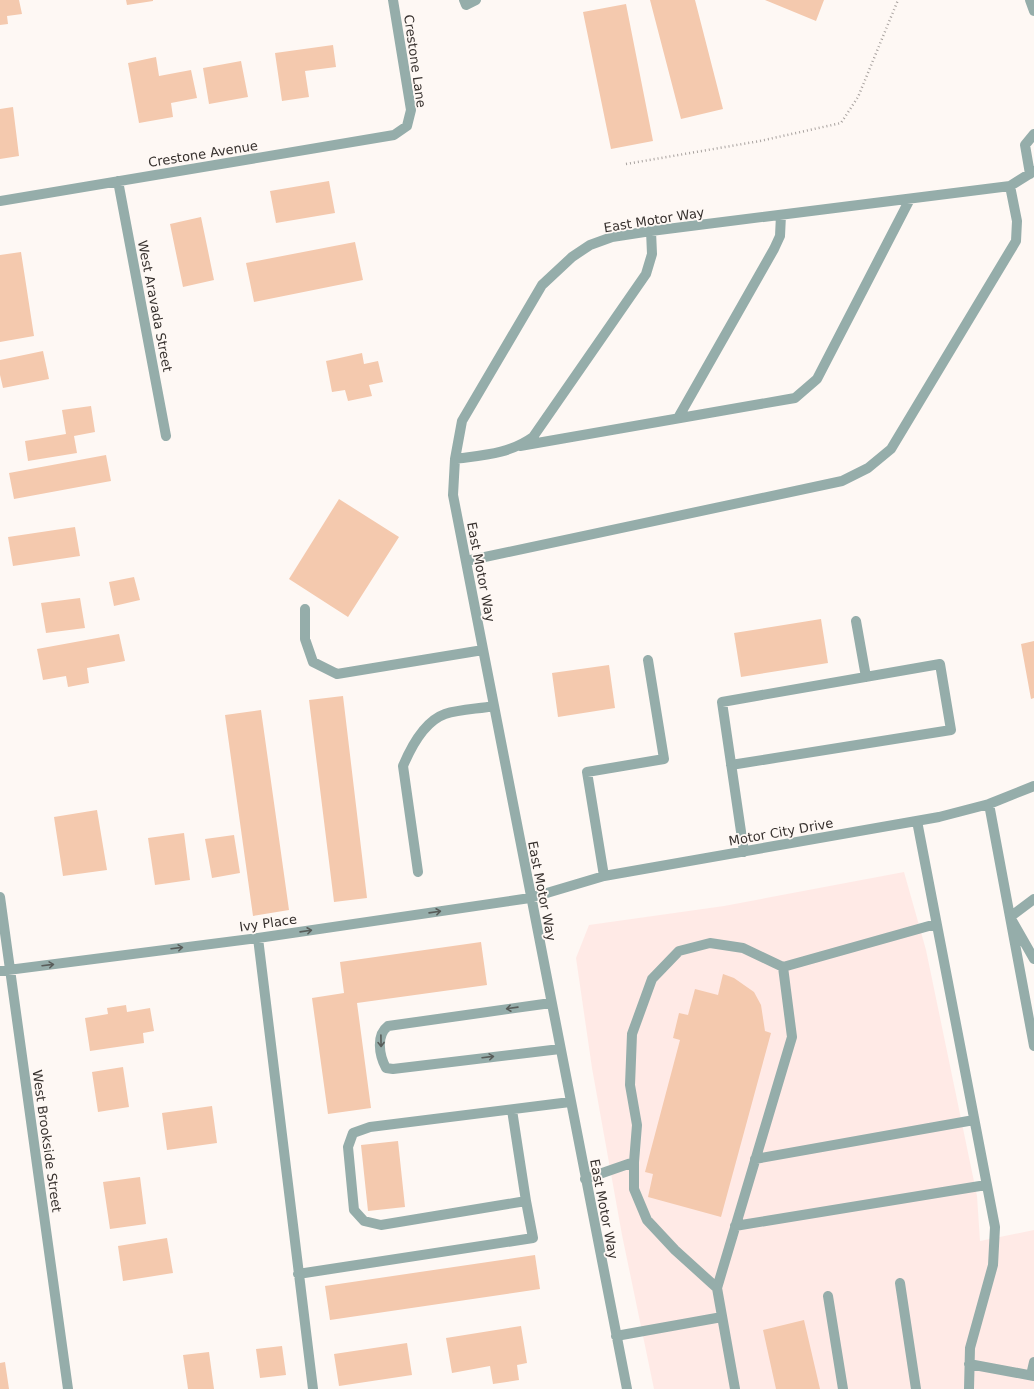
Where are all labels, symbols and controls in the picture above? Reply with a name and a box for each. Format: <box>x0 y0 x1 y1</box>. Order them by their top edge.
street label: Crestone Lane <box>401 14 429 108</box>
street label: Crestone Avenue <box>147 138 259 170</box>
street label: East Motor Way <box>603 205 706 235</box>
street label: West Aravada Street <box>135 239 175 373</box>
street label: East Motor Way <box>464 521 498 624</box>
street label: Motor City Drive <box>728 815 834 849</box>
street label: East Motor Way <box>525 840 559 943</box>
one-way arrow <box>428 908 441 916</box>
street label: Ivy Place <box>238 912 298 934</box>
one-way arrow <box>299 927 312 935</box>
one-way arrow <box>170 944 183 952</box>
one-way arrow <box>41 961 54 969</box>
one-way arrow <box>506 1004 519 1012</box>
one-way arrow <box>377 1035 385 1048</box>
one-way arrow <box>481 1054 494 1061</box>
street label: West Brookside Street <box>30 1069 64 1213</box>
street label: East Motor Way <box>587 1158 621 1261</box>

